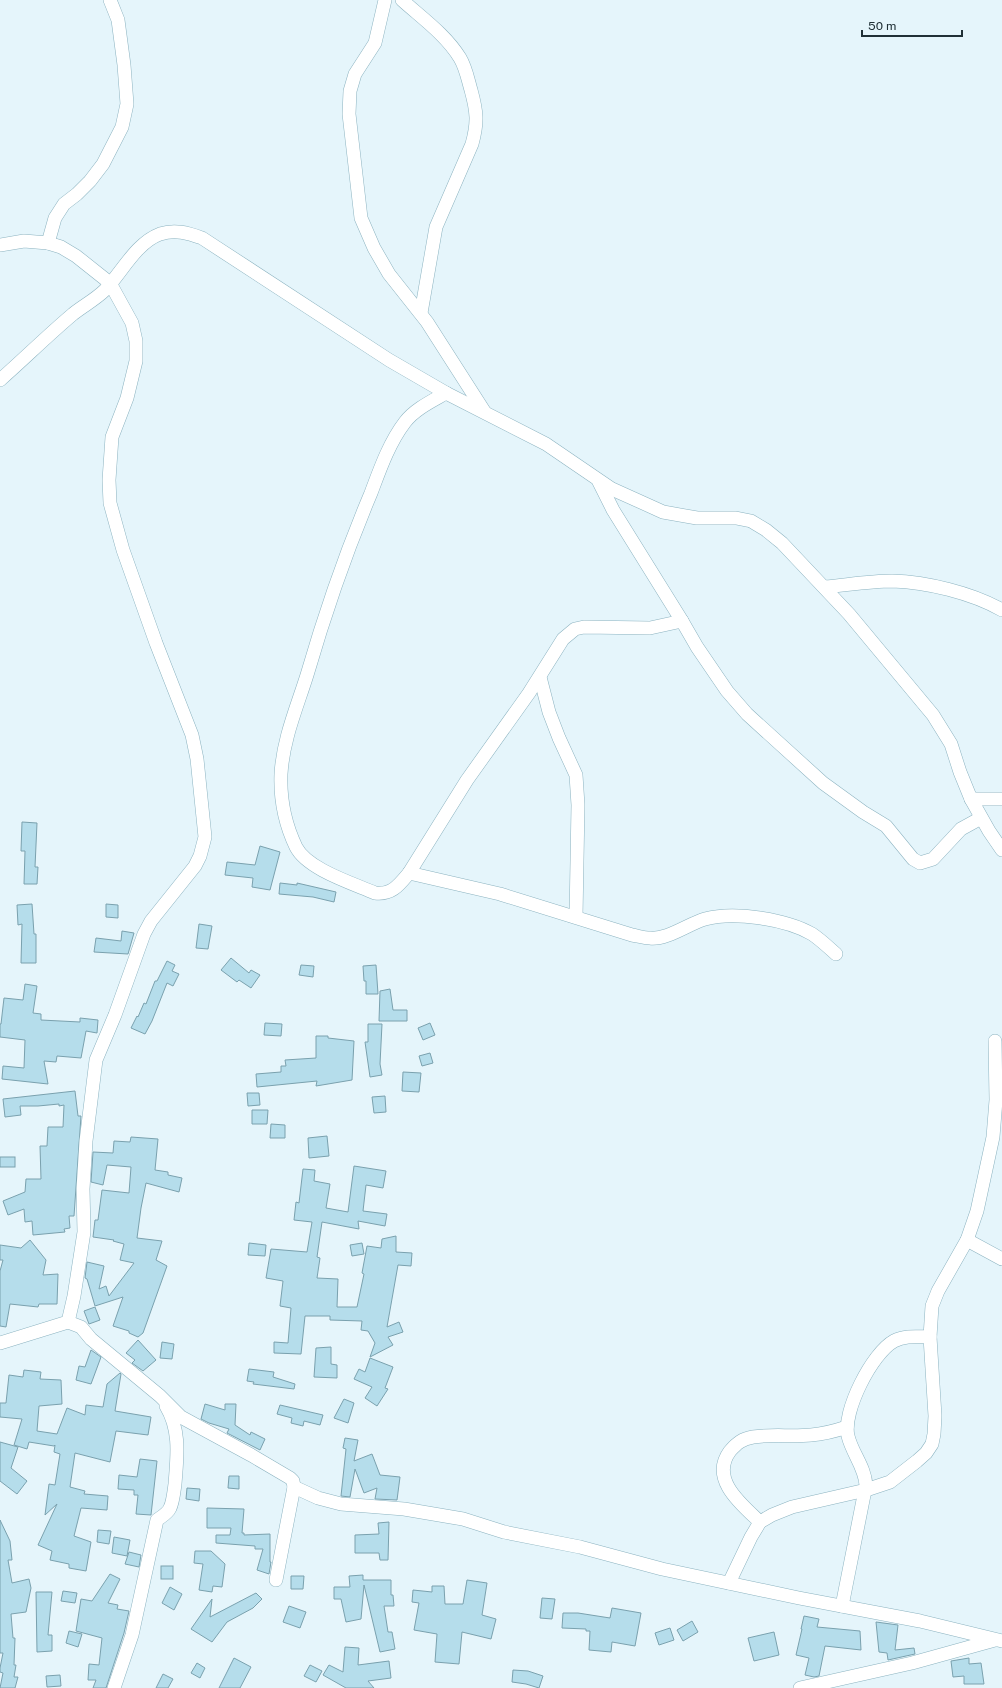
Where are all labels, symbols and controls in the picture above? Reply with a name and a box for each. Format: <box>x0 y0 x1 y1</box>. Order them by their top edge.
scale bar <box>862 12 962 38</box>
text: 50 m <box>868 19 896 33</box>

